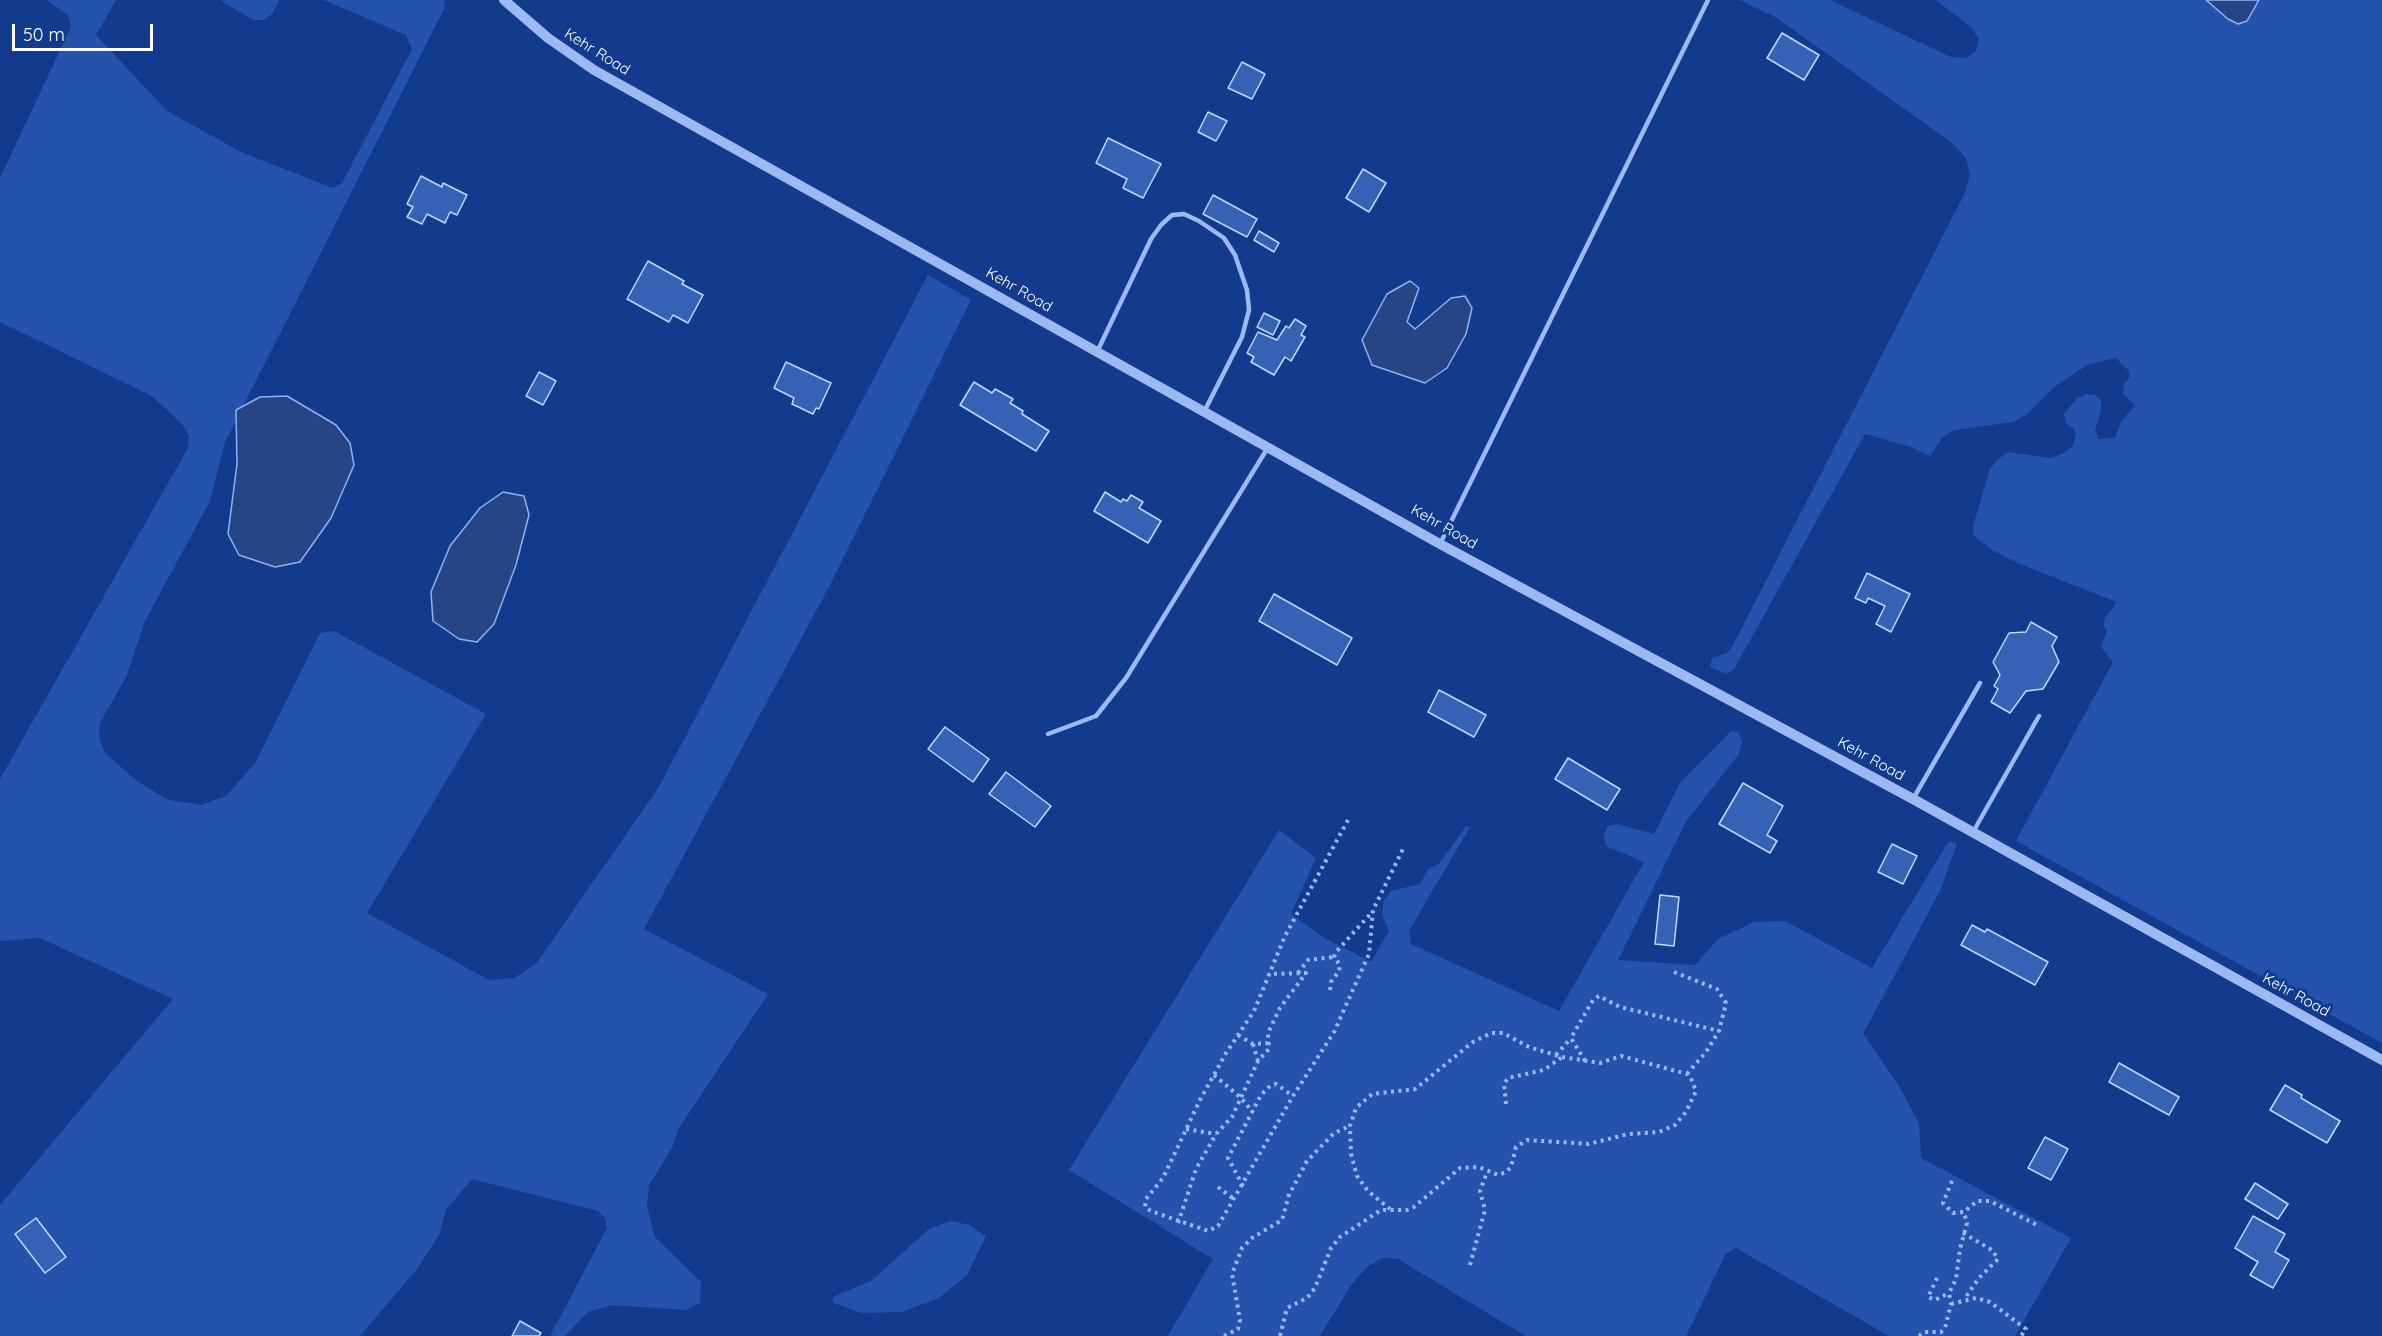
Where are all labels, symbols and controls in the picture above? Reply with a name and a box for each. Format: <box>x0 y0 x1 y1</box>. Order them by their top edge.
scale bar <box>15 12 156 50</box>
text: 50 m <box>23 23 65 46</box>
street label: Kehr Road <box>561 25 633 79</box>
street label: Kehr Road <box>983 264 1055 316</box>
street label: Kehr Road <box>1408 501 1480 553</box>
street label: Kehr Road <box>1834 733 1908 785</box>
street label: Kehr Road <box>2259 969 2333 1021</box>

